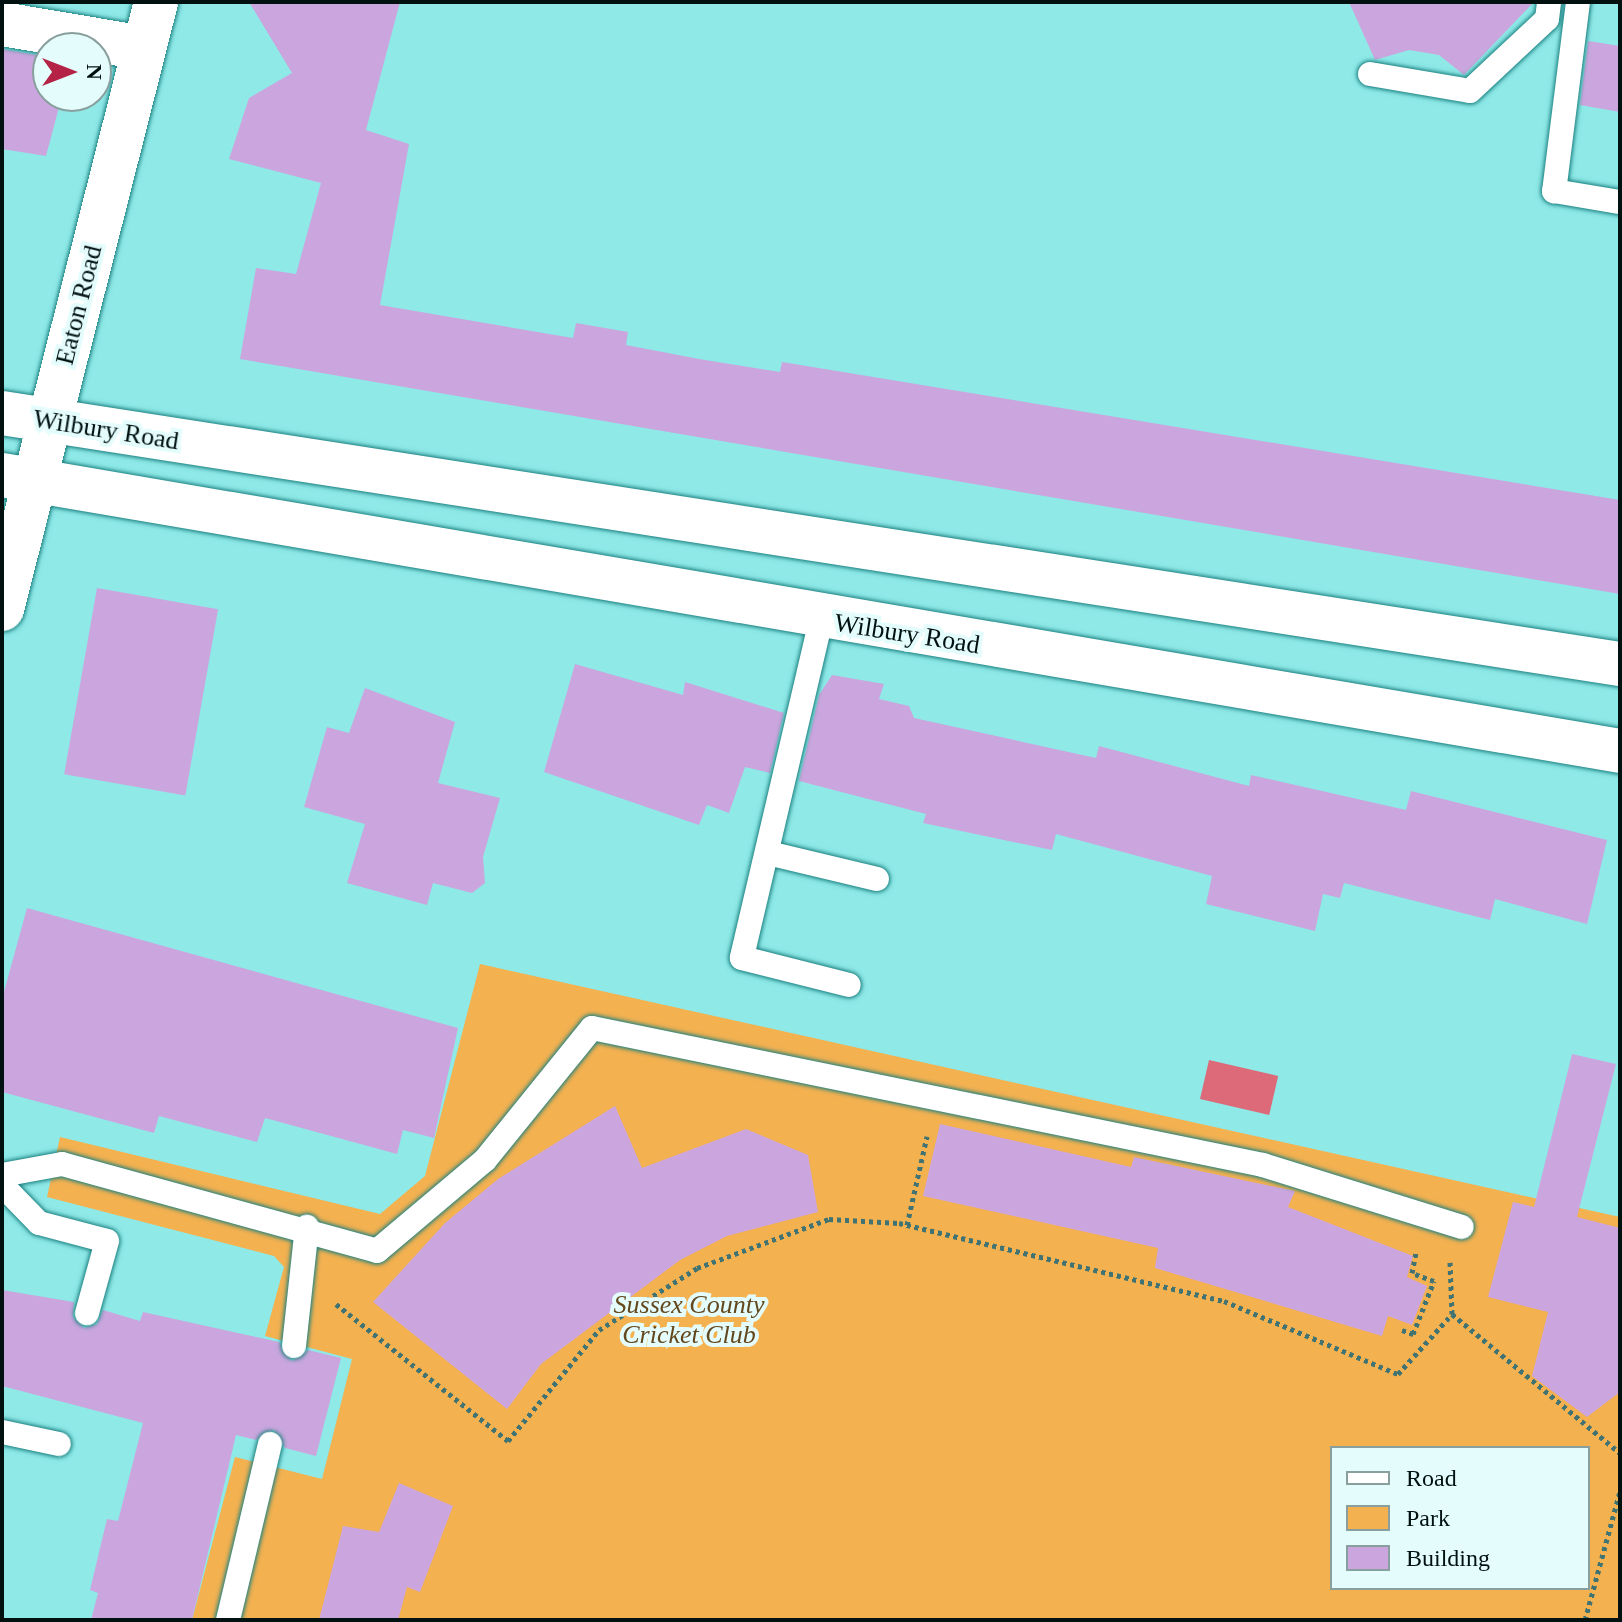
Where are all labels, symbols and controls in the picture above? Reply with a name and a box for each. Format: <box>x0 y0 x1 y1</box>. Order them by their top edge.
north arrow <box>32 32 112 112</box>
text: N <box>82 64 107 80</box>
street label: Eaton Road <box>49 242 109 368</box>
street label: Wilbury Road <box>31 403 181 457</box>
street label: Wilbury Road <box>832 607 982 661</box>
park label: Sussex County Cricket Club <box>614 1289 764 1350</box>
legend <box>1330 1446 1590 1590</box>
text: Road <box>1406 1465 1457 1491</box>
text: Park <box>1406 1505 1450 1531</box>
text: Building <box>1406 1545 1490 1571</box>

